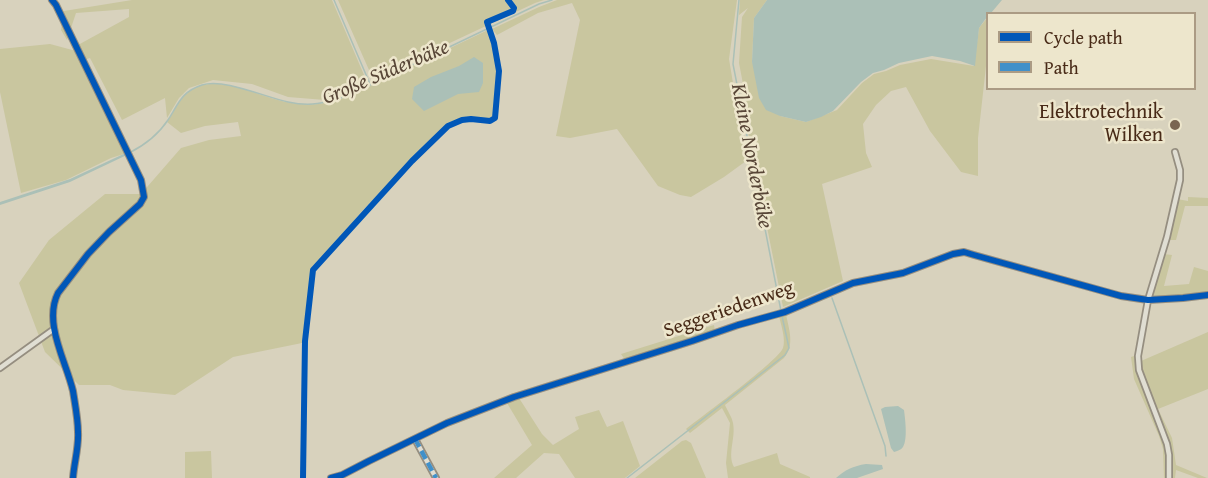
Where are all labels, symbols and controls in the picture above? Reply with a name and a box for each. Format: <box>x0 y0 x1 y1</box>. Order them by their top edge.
legend <box>986 12 1196 90</box>
text: Cycle path <box>1044 24 1123 51</box>
water label: Große Süderbäke <box>319 35 453 111</box>
text: Path <box>1044 54 1079 81</box>
water label: Kleine Norderbäke <box>725 81 777 231</box>
place label: Elektrotechnik Wilken <box>1039 101 1163 148</box>
marker: Elektrotechnik Wilken <box>1168 118 1182 132</box>
street label: Seggeriedenweg <box>661 276 797 344</box>

